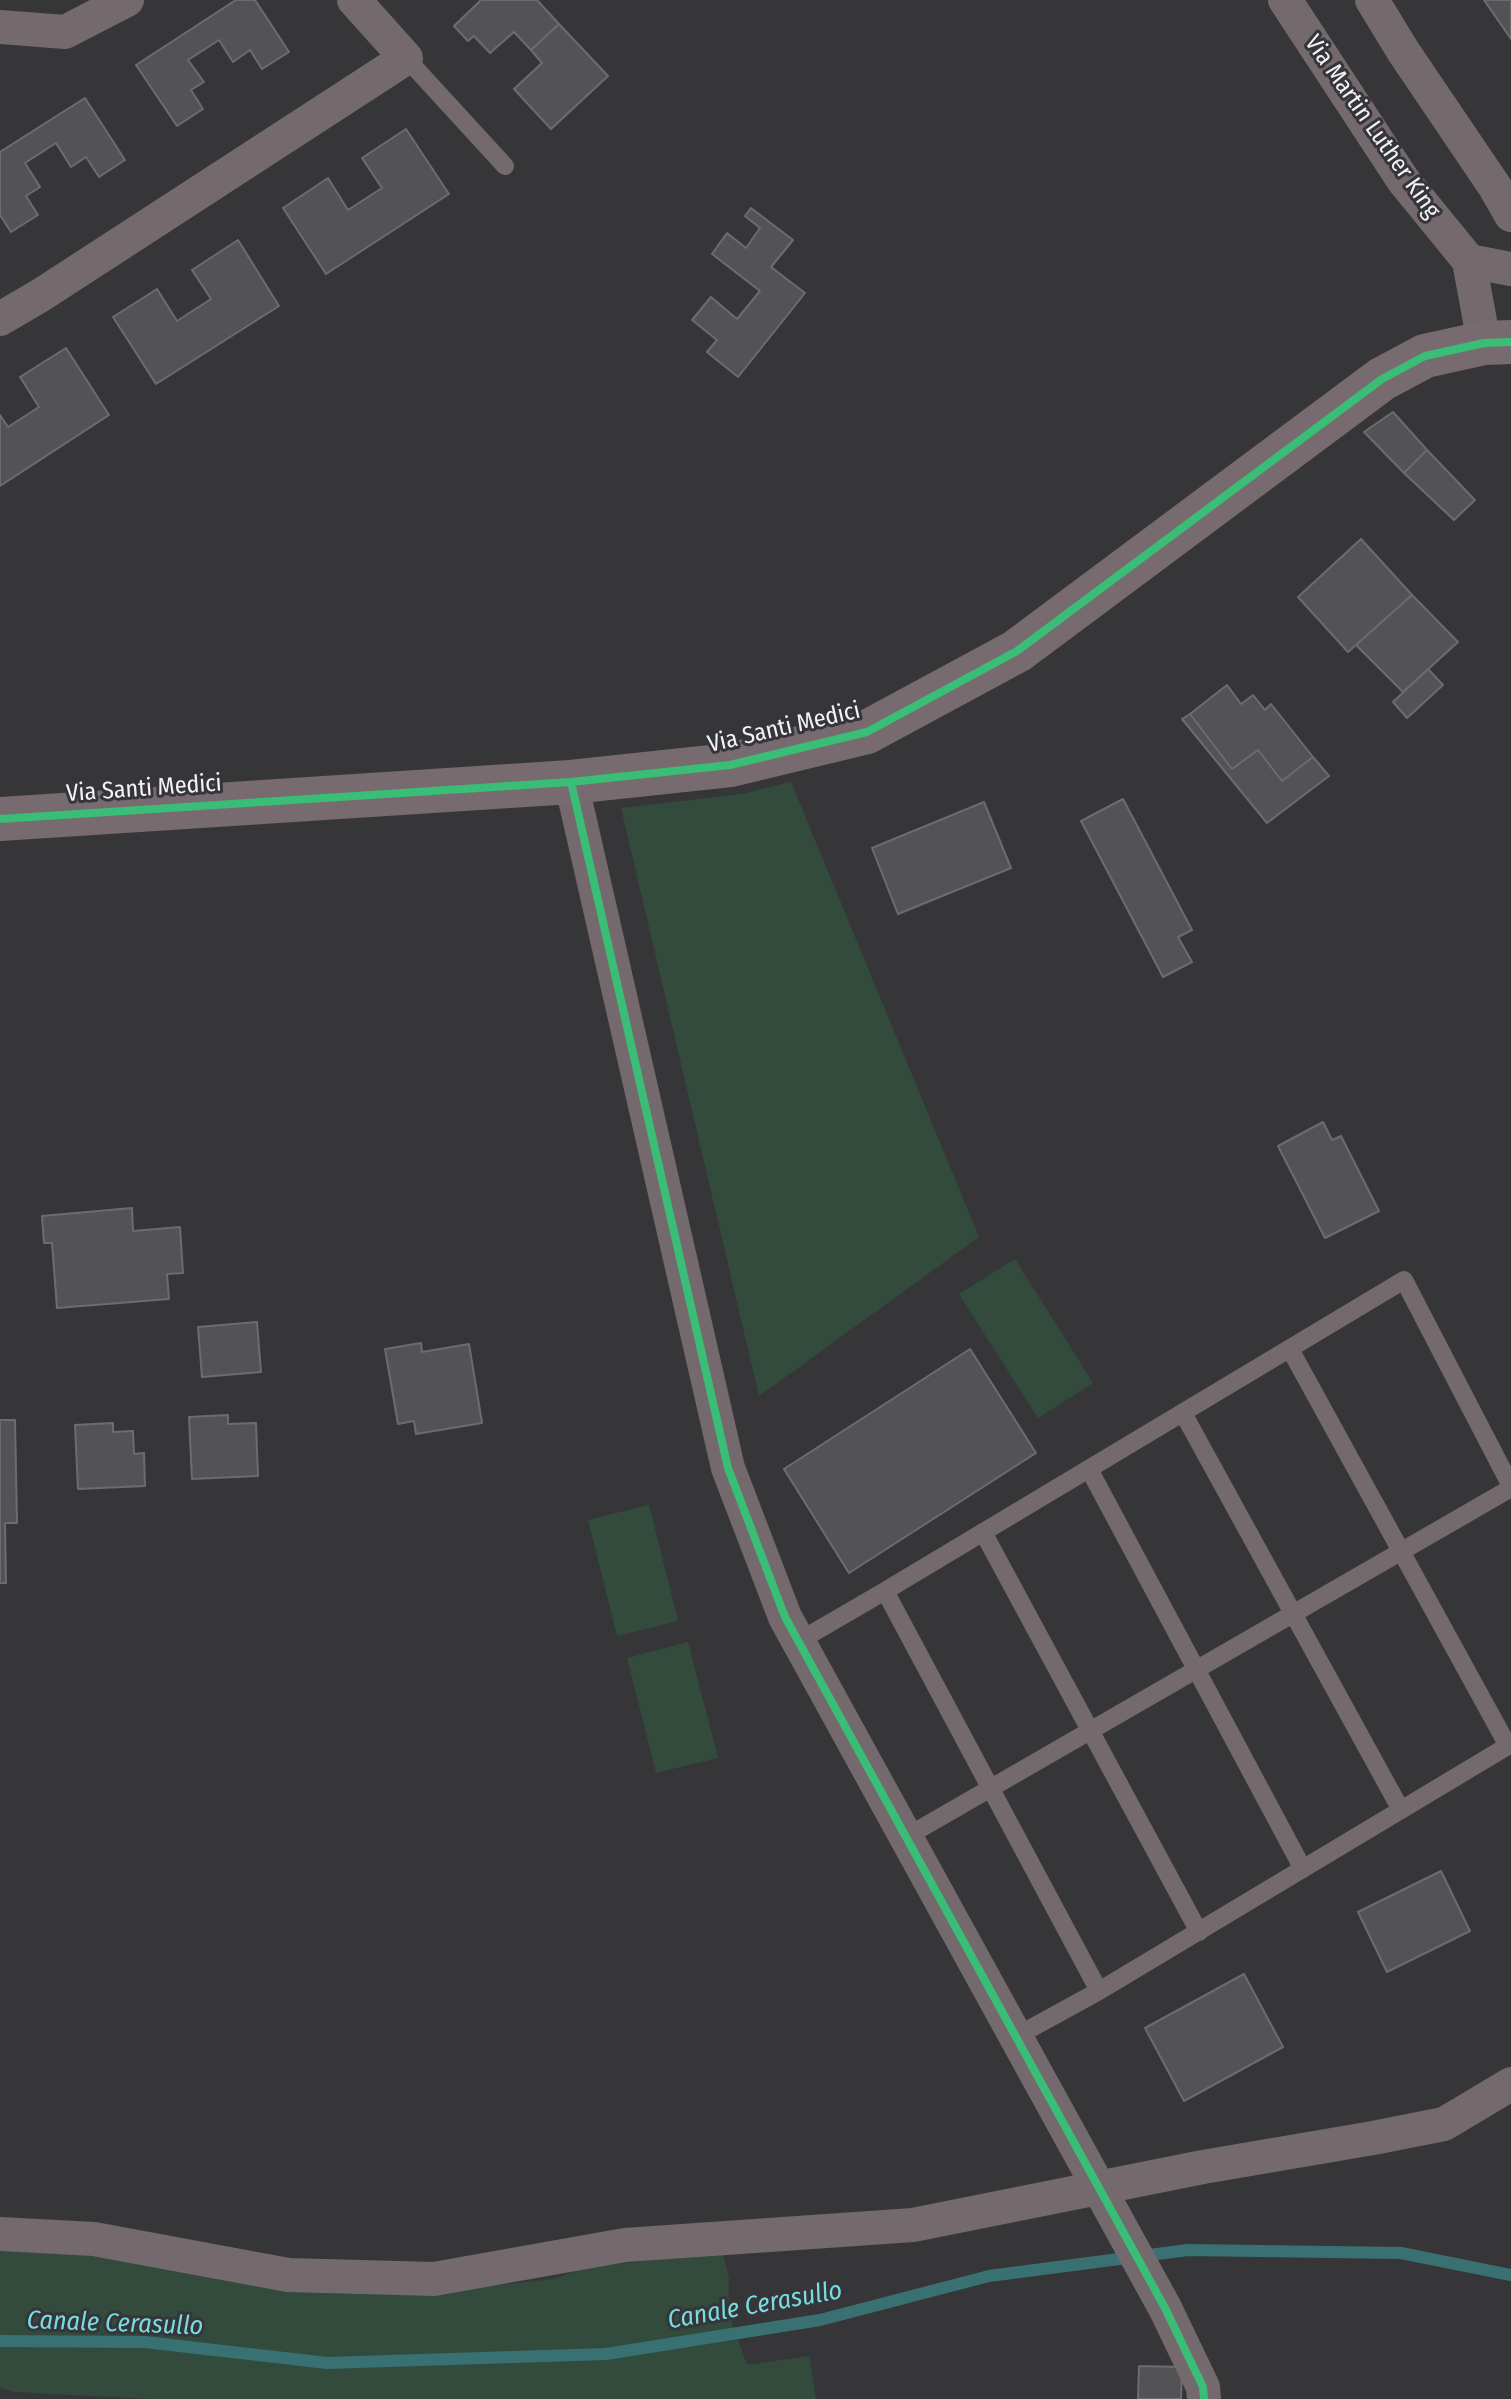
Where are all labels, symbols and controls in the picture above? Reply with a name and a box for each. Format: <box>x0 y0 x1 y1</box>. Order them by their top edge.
street label: Via Martin Luther King <box>1298 30 1446 224</box>
street label: Via Santi Medici <box>705 696 863 760</box>
street label: Via Santi Medici <box>65 769 223 809</box>
water label: Canale Cerasullo <box>665 2275 845 2337</box>
water label: Canale Cerasullo <box>26 2305 204 2343</box>

